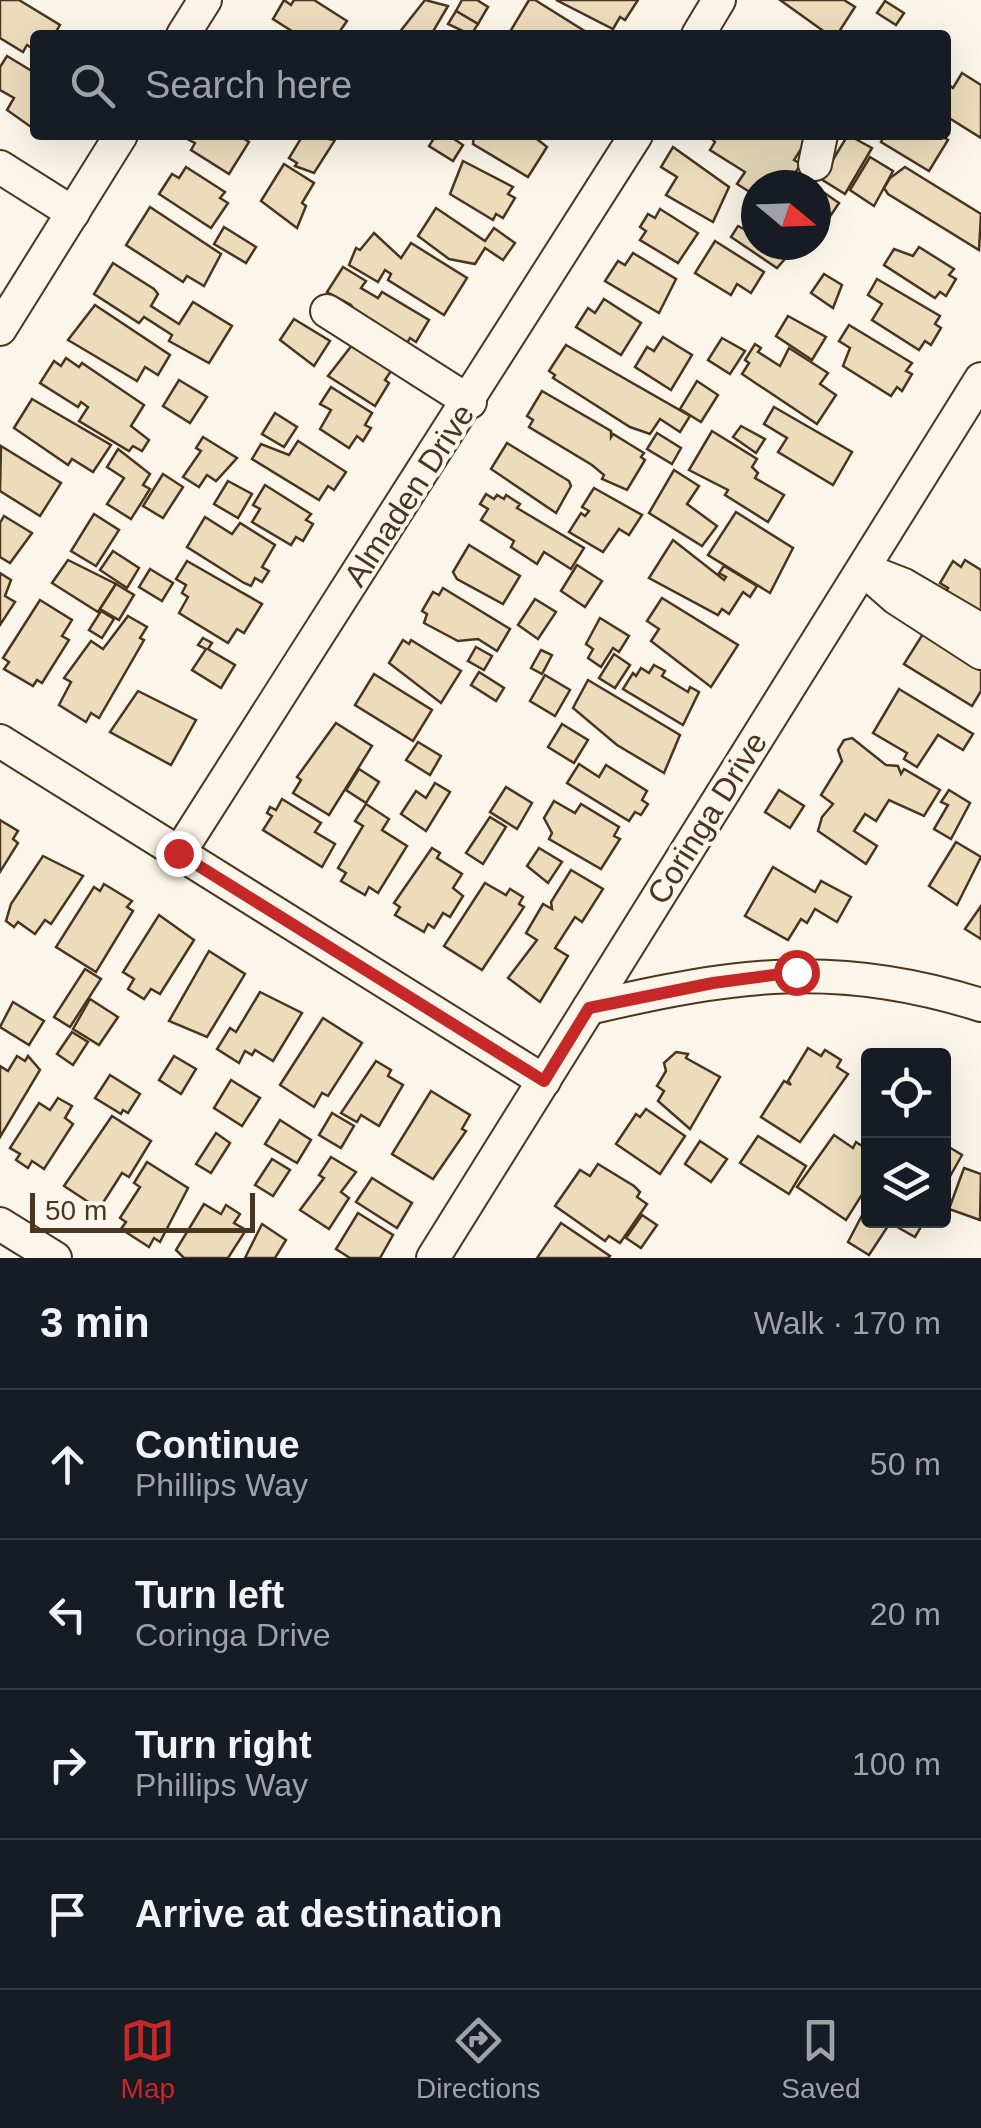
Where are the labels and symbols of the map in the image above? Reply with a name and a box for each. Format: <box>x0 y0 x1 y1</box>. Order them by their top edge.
north arrow <box>741 170 831 260</box>
street label: Almaden Drive <box>337 397 481 593</box>
street label: Coringa Drive <box>640 726 774 910</box>
route end <box>156 831 202 877</box>
route start <box>774 950 820 996</box>
scale bar <box>30 1188 255 1232</box>

